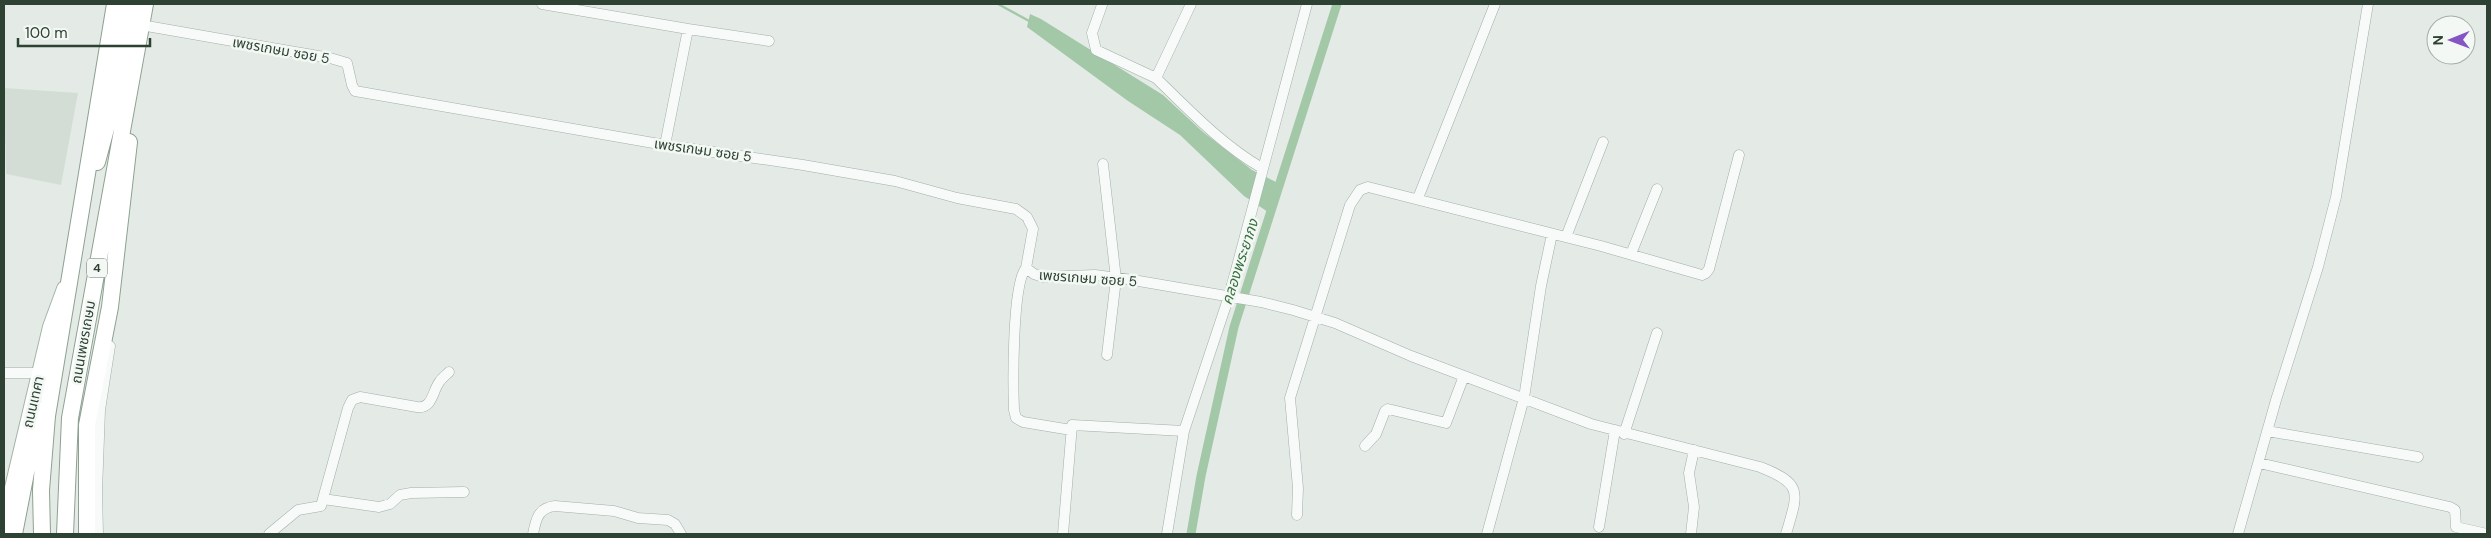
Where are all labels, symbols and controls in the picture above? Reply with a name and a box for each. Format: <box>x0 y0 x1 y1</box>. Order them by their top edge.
scale bar <box>18 15 150 47</box>
north arrow <box>2426 15 2476 65</box>
text: 100 m <box>25 23 68 43</box>
street label: เพชรเกษม ซอย 5 <box>231 33 331 67</box>
text: N <box>2429 35 2447 45</box>
street label: เพชรเกษม ซอย 5 <box>653 134 753 166</box>
water label: คลองพระยากง <box>1217 216 1264 308</box>
road number: 4 <box>87 258 107 278</box>
street label: เพชรเกษม ซอย 5 <box>1038 266 1138 290</box>
street label: ถนนเพชรเกษม <box>67 299 99 385</box>
street label: ถนนเทศา <box>18 374 48 430</box>

